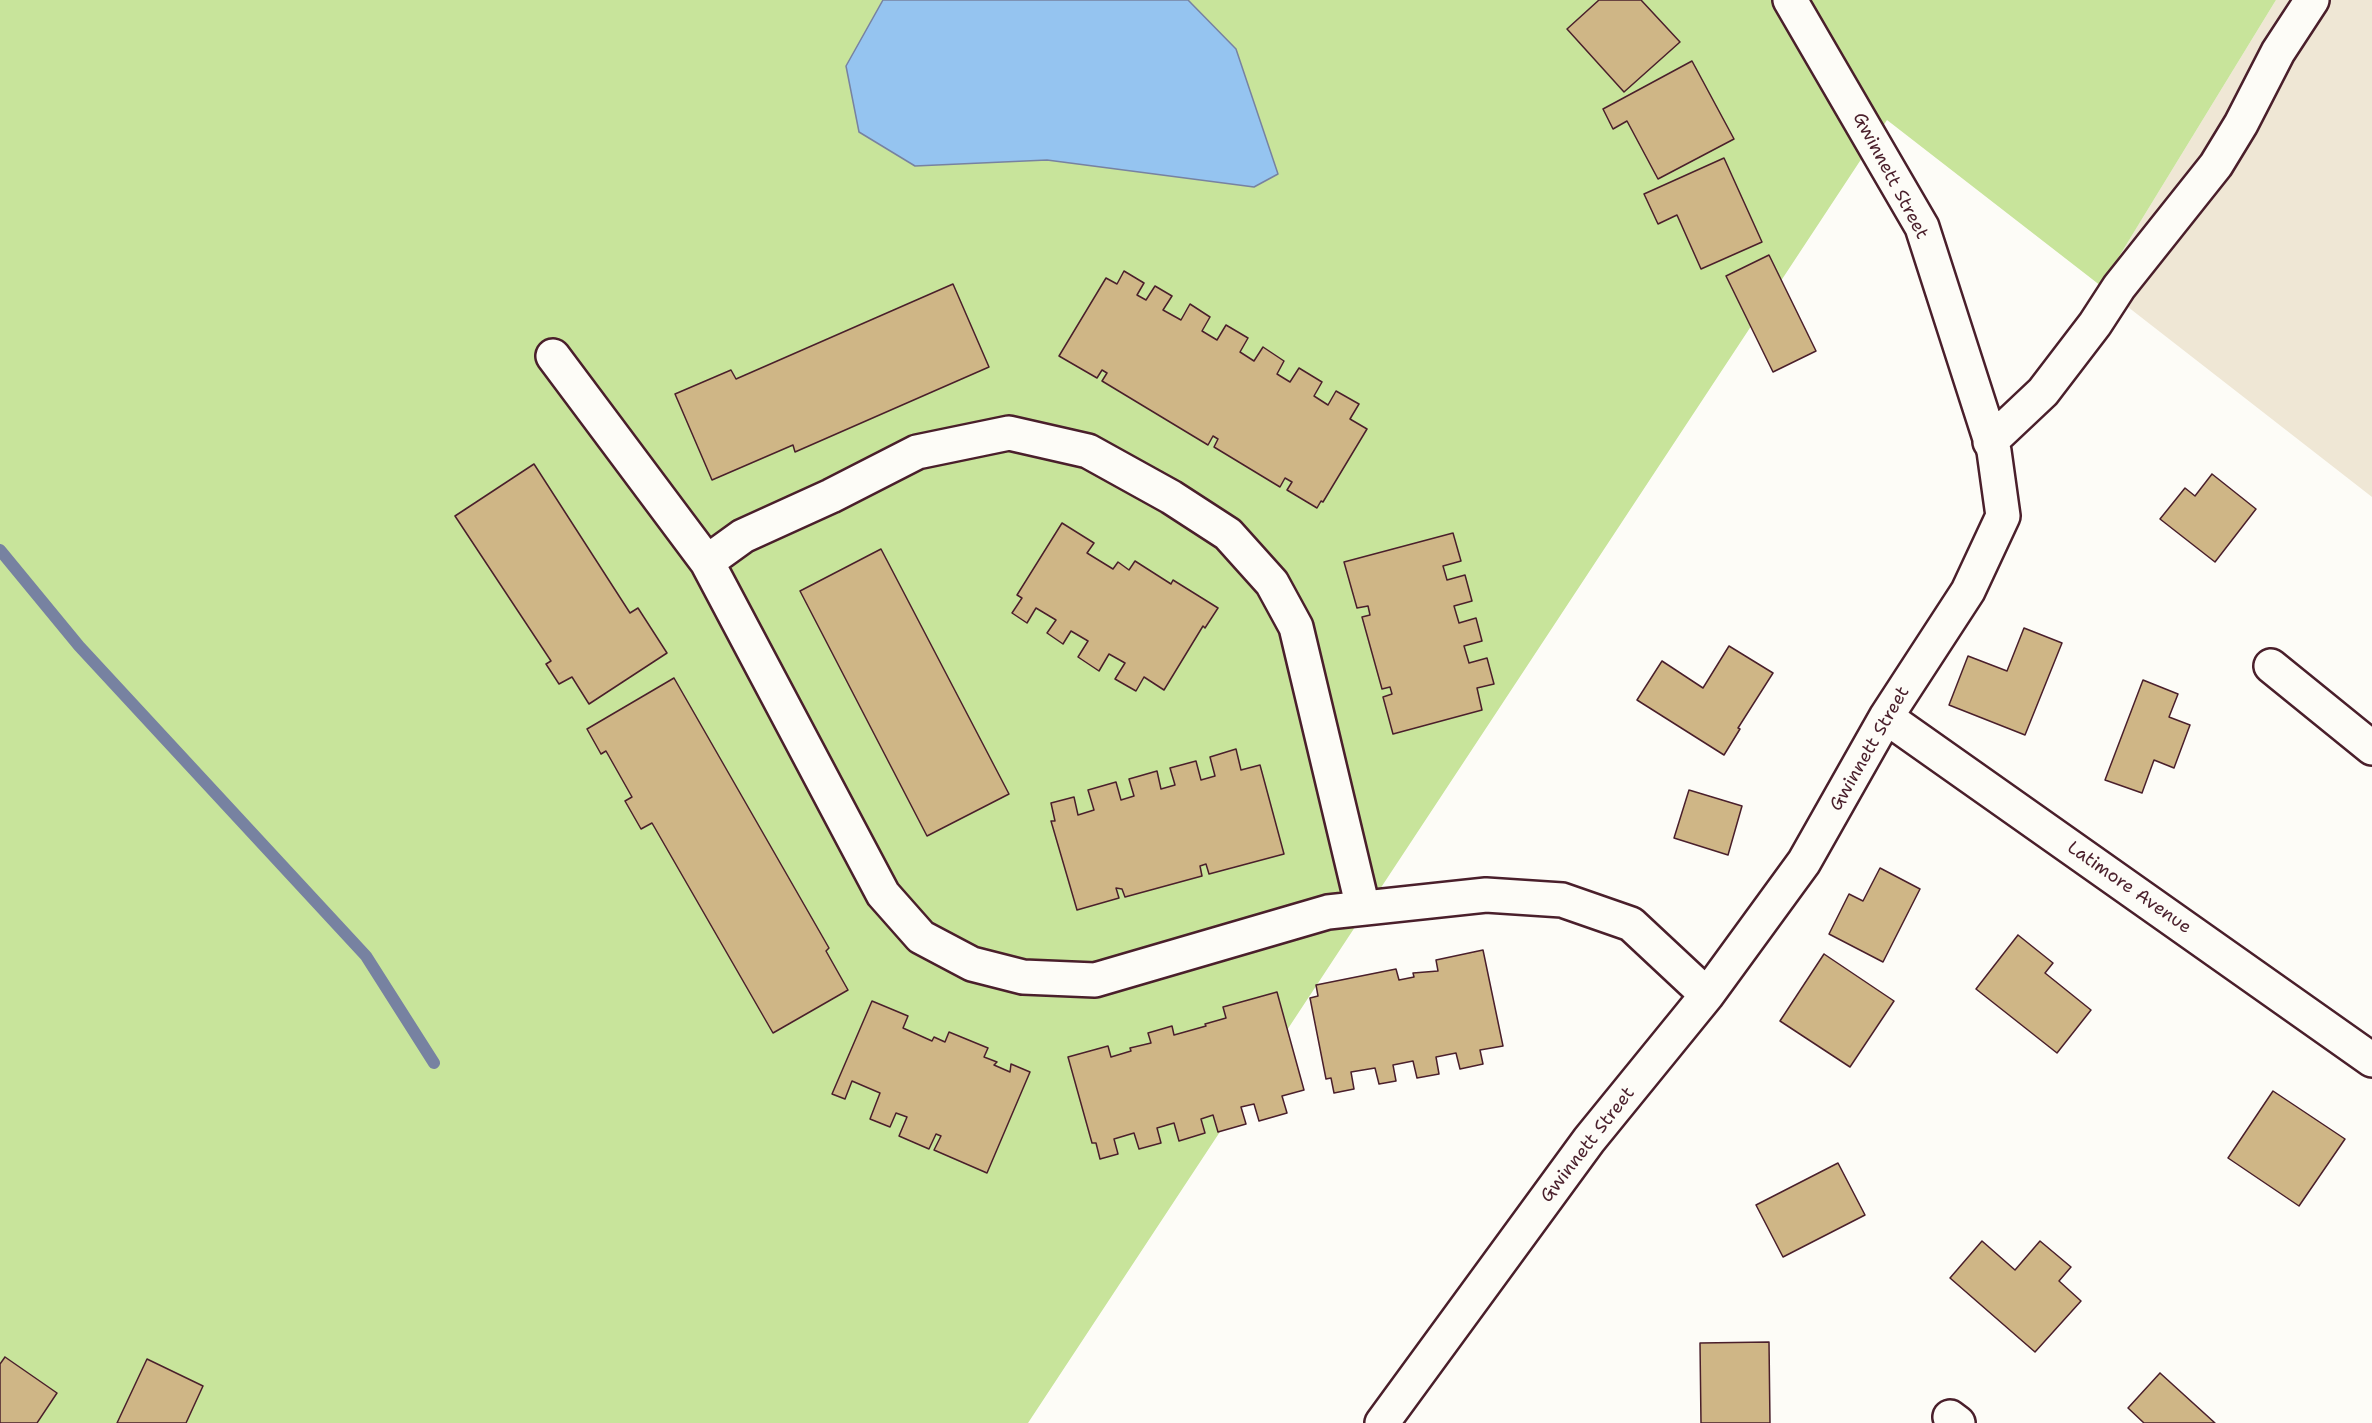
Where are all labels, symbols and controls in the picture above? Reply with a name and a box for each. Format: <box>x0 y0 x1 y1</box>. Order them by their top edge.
street label: Gwinnett Street <box>1848 109 1932 243</box>
street label: Gwinnett Street <box>1826 683 1914 815</box>
street label: Latimore Avenue <box>2063 837 2195 939</box>
street label: Gwinnett Street <box>1536 1083 1640 1207</box>

